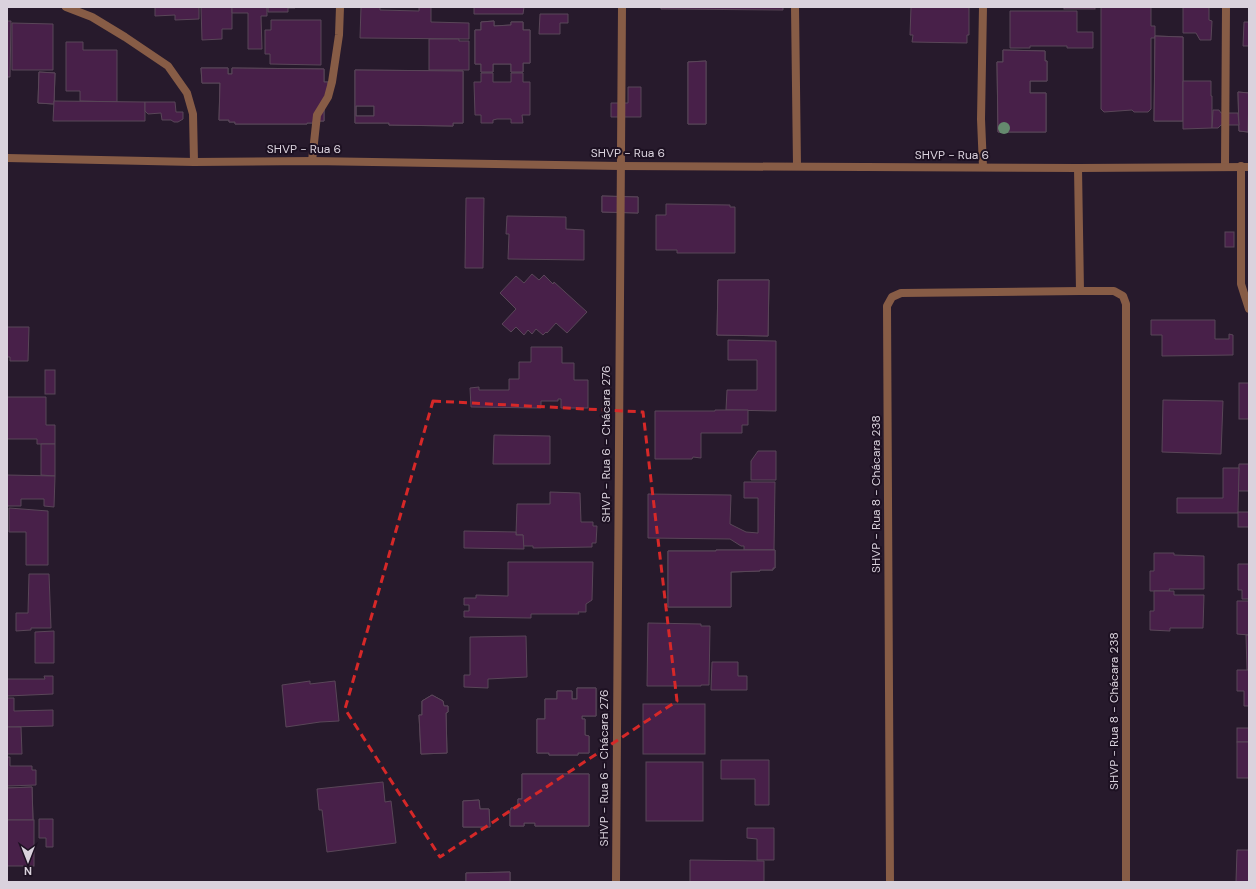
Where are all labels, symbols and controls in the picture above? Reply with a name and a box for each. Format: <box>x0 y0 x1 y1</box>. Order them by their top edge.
street label: SHVP - Rua 6 <box>267 141 341 157</box>
street label: SHVP - Rua 6 <box>591 145 665 161</box>
street label: SHVP - Rua 6 <box>915 147 989 163</box>
street label: SHVP - Rua 6 - Chácara 276 <box>598 365 614 523</box>
street label: SHVP - Rua 8 - Chácara 238 <box>868 415 884 573</box>
street label: SHVP - Rua 8 - Chácara 238 <box>1106 632 1122 790</box>
street label: SHVP - Rua 6 - Chácara 276 <box>596 689 612 847</box>
north arrow <box>8 841 48 881</box>
text: N <box>24 864 32 878</box>

